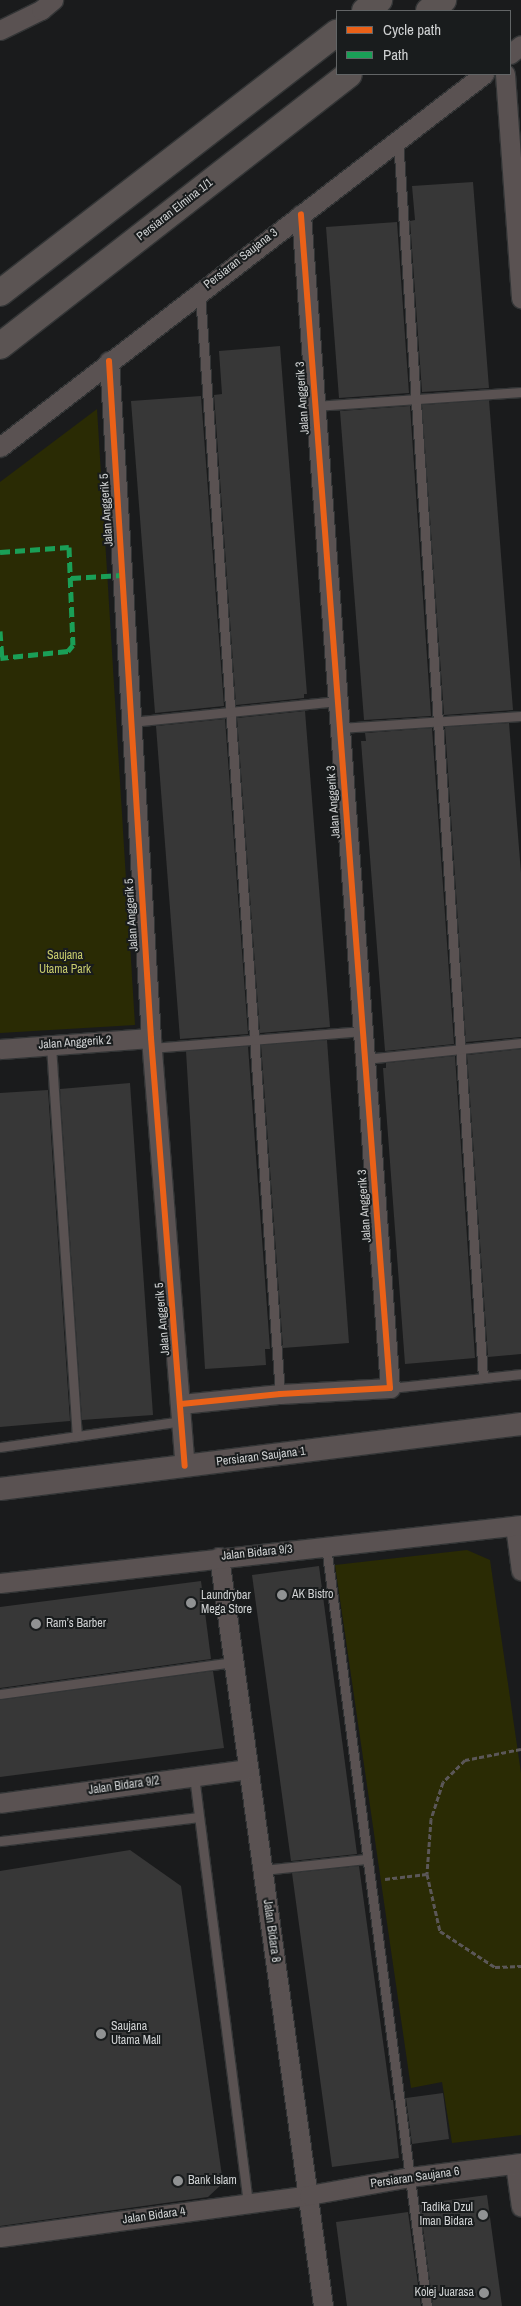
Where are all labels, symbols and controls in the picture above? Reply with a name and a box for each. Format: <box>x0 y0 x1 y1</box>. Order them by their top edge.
legend <box>336 10 511 75</box>
text: Cycle path <box>383 19 441 40</box>
text: Path <box>383 44 408 65</box>
street label: Persiaran Elmina 1/1 <box>134 176 216 244</box>
street label: Persiaran Saujana 3 <box>201 226 281 292</box>
street label: Jalan Anggerik 3 <box>293 361 313 435</box>
street label: Jalan Anggerik 5 <box>97 473 117 547</box>
street label: Jalan Anggerik 3 <box>324 765 344 839</box>
street label: Jalan Anggerik 5 <box>122 878 142 952</box>
park label: Saujana Utama Park <box>39 949 91 977</box>
street label: Jalan Anggerik 2 <box>38 1033 112 1053</box>
street label: Jalan Anggerik 3 <box>355 1169 375 1243</box>
street label: Jalan Anggerik 5 <box>153 1282 173 1356</box>
street label: Persiaran Saujana 1 <box>216 1444 306 1470</box>
street label: Jalan Bidara 9/3 <box>221 1542 293 1564</box>
place label: AK Bistro <box>292 1588 334 1602</box>
place label: Laundrybar Mega Store <box>201 1589 252 1617</box>
marker: AK Bistro <box>276 1589 288 1601</box>
marker: Laundrybar Mega Store <box>185 1597 197 1609</box>
place label: Ram’s Barber <box>46 1617 106 1631</box>
marker: Ram’s Barber <box>30 1618 42 1630</box>
street label: Jalan Bidara 9/2 <box>88 1774 160 1798</box>
street label: Jalan Bidara 8 <box>259 1899 283 1963</box>
place label: Saujana Utama Mall <box>111 2020 161 2048</box>
marker: Saujana Utama Mall <box>95 2028 107 2040</box>
street label: Persiaran Saujana 6 <box>370 2165 460 2191</box>
place label: Bank Islam <box>188 2174 237 2188</box>
marker: Bank Islam <box>172 2175 184 2187</box>
place label: Tadika Dzul Iman Bidara <box>419 2201 473 2229</box>
street label: Jalan Bidara 4 <box>122 2204 186 2228</box>
marker: Tadika Dzul Iman Bidara <box>477 2209 489 2221</box>
place label: Kolej Juarasa <box>414 2286 474 2300</box>
marker: Kolej Juarasa <box>478 2287 490 2299</box>

